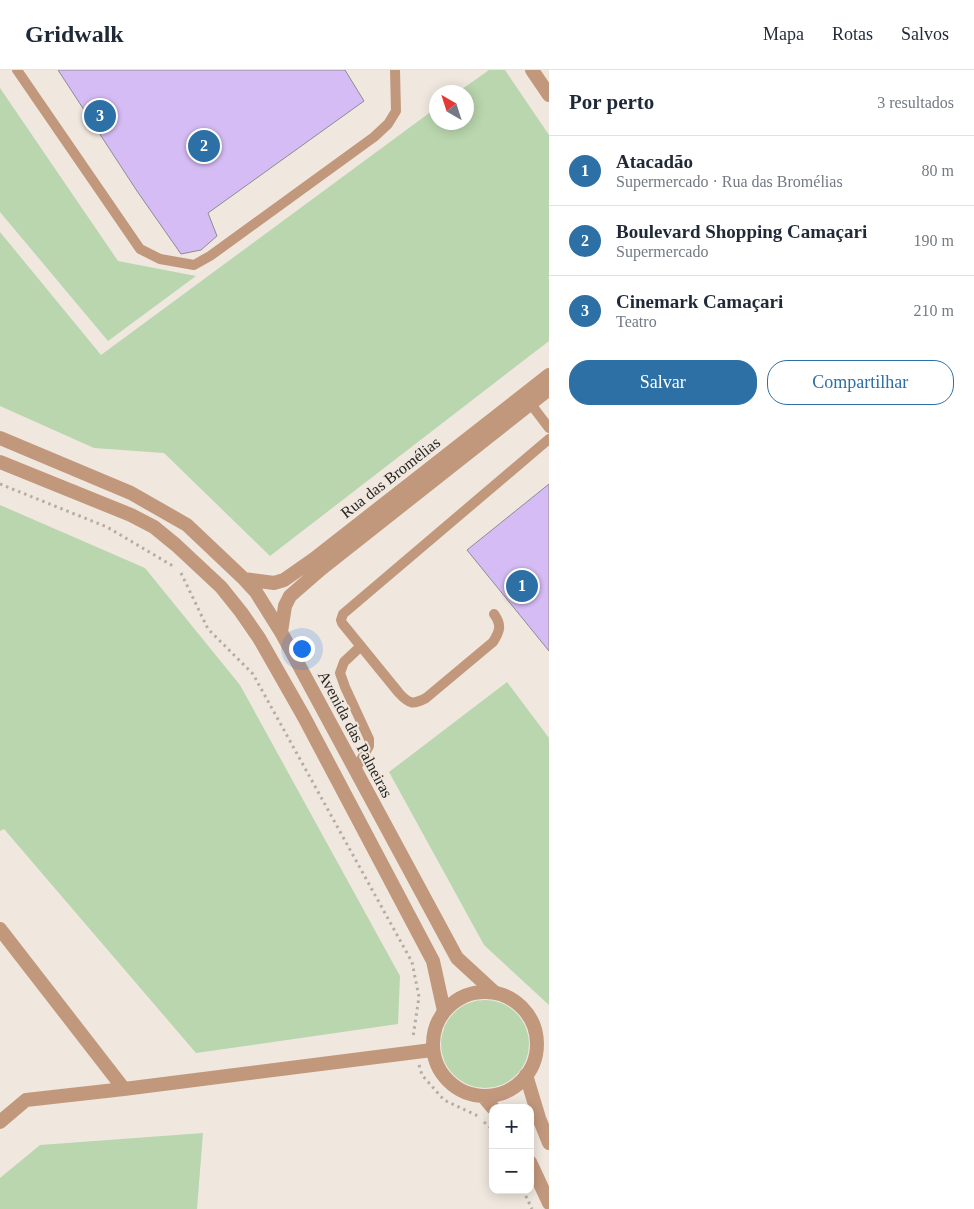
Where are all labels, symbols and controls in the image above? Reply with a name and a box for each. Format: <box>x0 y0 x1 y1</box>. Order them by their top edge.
text: Gridwalk <box>25 21 124 47</box>
text: Mapa <box>763 24 804 44</box>
text: Rotas <box>832 24 873 44</box>
text: Salvos <box>901 24 949 44</box>
north arrow <box>429 85 474 130</box>
text: Por perto <box>569 90 654 114</box>
text: 3 resultados <box>877 94 954 111</box>
pin: 3 <box>84 97 116 135</box>
pin: 2 <box>188 127 220 165</box>
text: Atacadão <box>616 151 693 172</box>
text: 1 <box>581 162 589 179</box>
text: 80 m <box>922 162 954 179</box>
text: Supermercado · Rua das Bromélias <box>616 173 843 190</box>
text: Boulevard Shopping Camaçari <box>616 221 867 242</box>
text: 2 <box>581 232 589 249</box>
text: 190 m <box>914 232 954 249</box>
text: Supermercado <box>616 243 708 260</box>
text: Cinemark Camaçari <box>616 291 783 312</box>
text: 3 <box>581 302 589 319</box>
text: 210 m <box>914 302 954 319</box>
text: Teatro <box>616 313 657 330</box>
button: Salvar <box>569 360 757 405</box>
button: Compartilhar <box>767 360 954 405</box>
street label: Rua das Bromélias <box>337 433 443 521</box>
pin: 1 <box>506 567 538 605</box>
your location <box>289 636 315 662</box>
street label: Avenida das Palneiras <box>315 668 396 800</box>
map controls <box>489 1104 534 1194</box>
button: + <box>489 1104 534 1149</box>
button: − <box>489 1149 534 1194</box>

